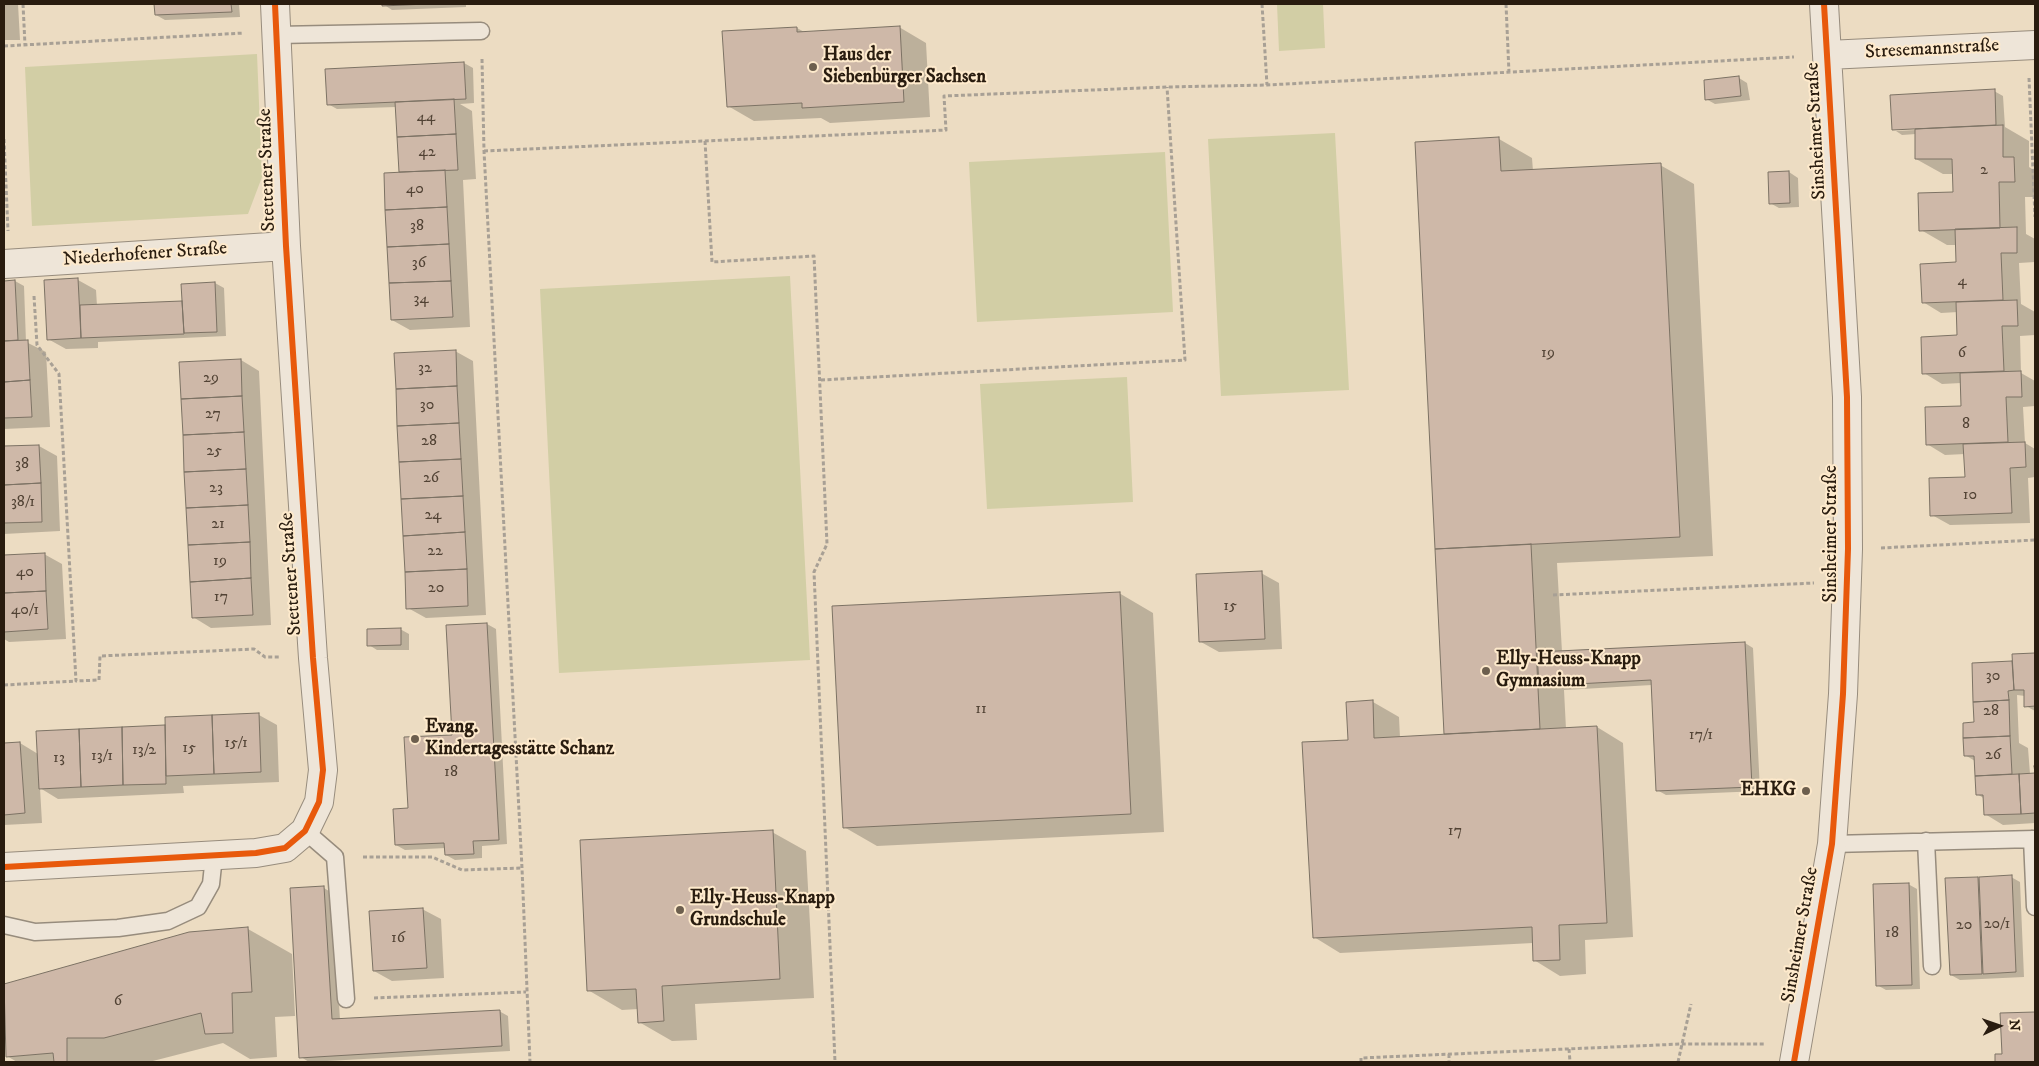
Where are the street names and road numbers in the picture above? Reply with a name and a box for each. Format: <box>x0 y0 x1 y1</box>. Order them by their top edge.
street label: Stresemannstraße <box>1864 35 2000 65</box>
street label: Sinsheimer Straße <box>1802 62 1832 200</box>
street label: Stettener Straße <box>254 108 282 232</box>
street label: Niederhofener Straße <box>62 238 228 272</box>
street label: Sinsheimer Straße <box>1821 465 1843 603</box>
street label: Stettener Straße <box>276 512 308 636</box>
street label: Sinsheimer Straße <box>1778 865 1824 1005</box>

